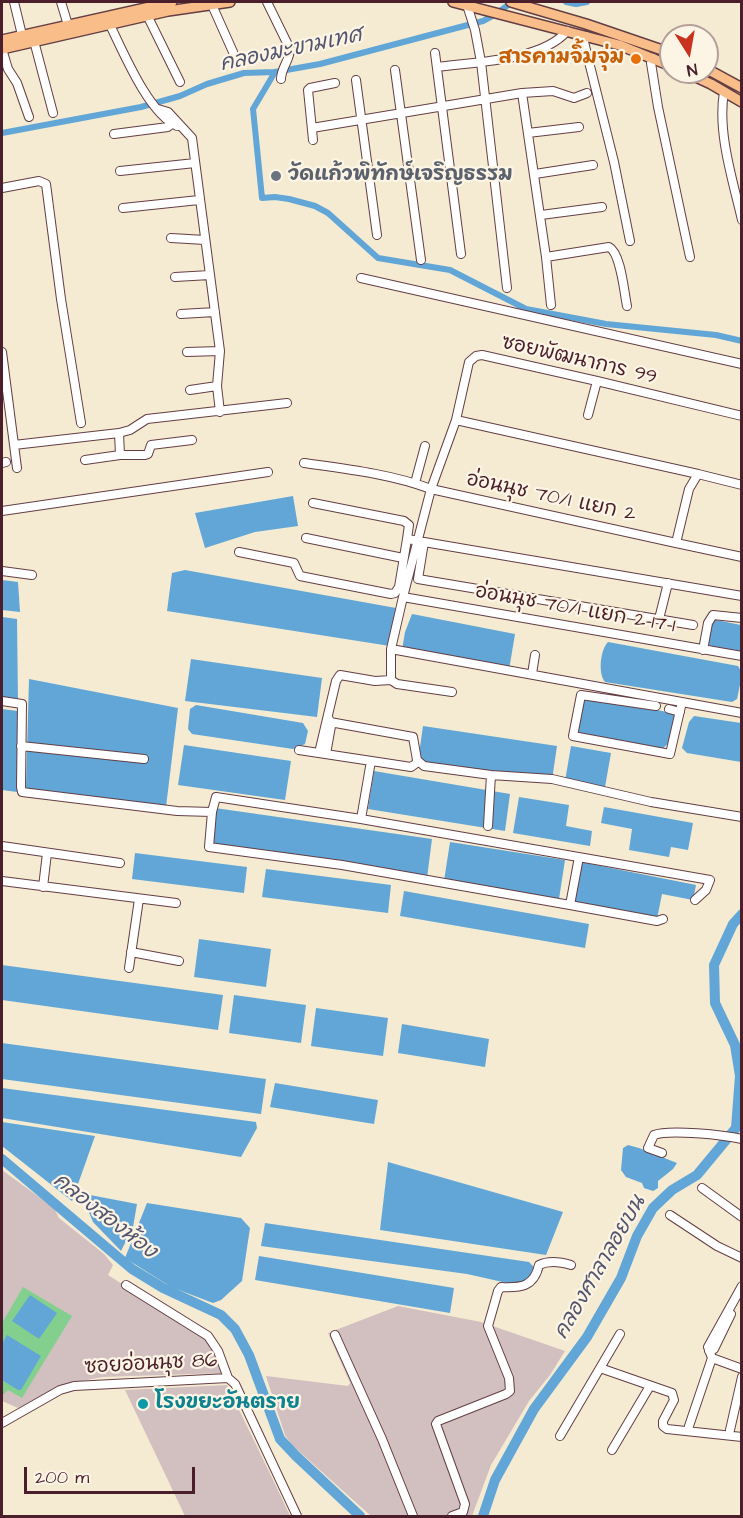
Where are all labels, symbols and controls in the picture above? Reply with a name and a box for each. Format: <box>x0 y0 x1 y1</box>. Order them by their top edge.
water label: คลองมะขามเทศ <box>218 24 364 78</box>
north arrow <box>659 24 719 84</box>
place label: สารคามจิ้มจุ่ม <box>499 47 624 71</box>
marker: สารคามจิ้มจุ่ม <box>629 52 643 66</box>
text: N <box>685 58 699 81</box>
place label: วัดแก้วพิทักษ์เจริญธรรม <box>288 164 513 188</box>
marker: วัดแก้วพิทักษ์เจริญธรรม <box>269 169 283 183</box>
street label: ซอยพัฒนาการ 99 <box>499 331 659 391</box>
street label: อ่อนนุช 70/1 แยก 2 <box>464 468 638 528</box>
street label: อ่อนนุช 70/1 แยก 2-17-1 <box>473 581 677 639</box>
water label: คลองสองห้อง <box>47 1169 161 1265</box>
water label: คลองศาลาลอยบน <box>550 1192 652 1344</box>
street label: ซอยอ่อนนุช 86 <box>84 1350 218 1380</box>
place label: โรงขยะอันตราย <box>155 1392 300 1416</box>
marker: โรงขยะอันตราย <box>136 1397 150 1411</box>
scale bar <box>27 1455 198 1493</box>
text: 200 m <box>35 1465 89 1490</box>

